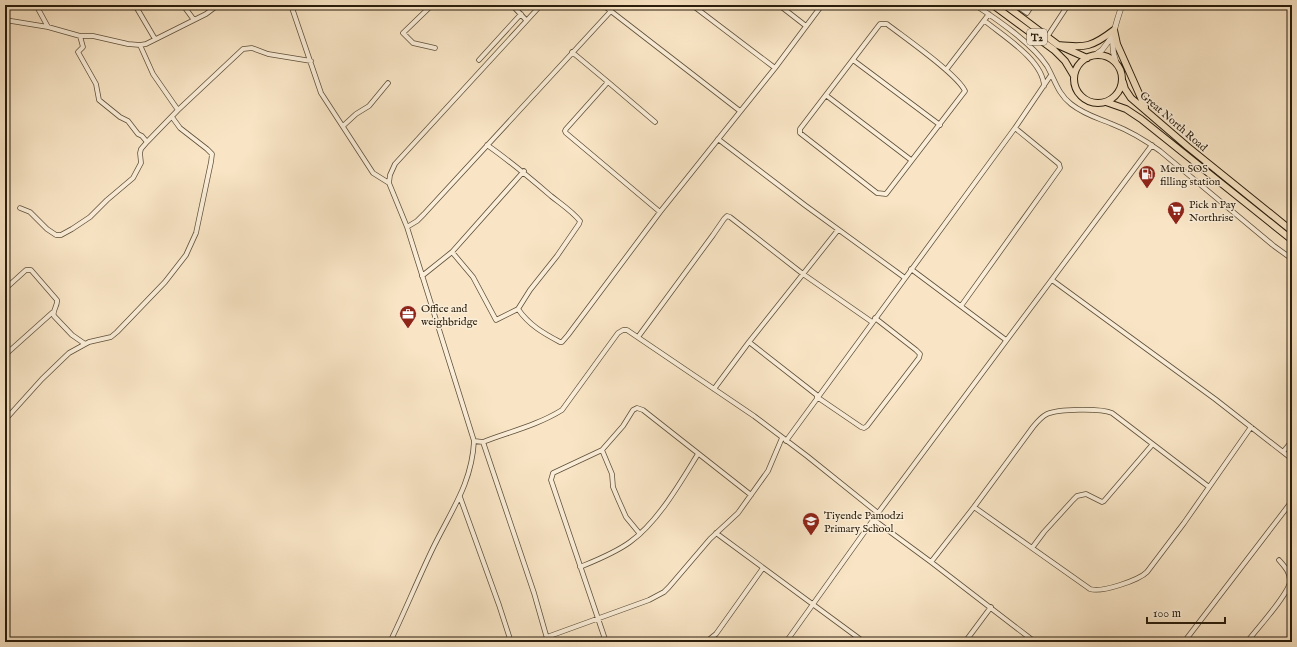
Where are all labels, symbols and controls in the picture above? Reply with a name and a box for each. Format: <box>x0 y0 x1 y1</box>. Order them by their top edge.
road number: T2 <box>1027 29 1047 45</box>
street label: Great North Road <box>1137 89 1210 155</box>
place label: Meru SOS filling station <box>1160 162 1221 189</box>
fuel station icon: Meru SOS filling station <box>1137 164 1157 189</box>
place label: Pick n Pay Northrise <box>1189 198 1236 225</box>
supermarket icon: Pick n Pay Northrise <box>1166 200 1186 225</box>
place label: Office and weighbridge <box>421 302 478 329</box>
office icon: Office and weighbridge <box>398 304 418 329</box>
place label: Tiyende Pamodzi Primary School <box>824 509 904 536</box>
school or university icon: Tiyende Pamodzi Primary School <box>801 511 821 536</box>
scale bar <box>1147 599 1225 625</box>
text: 100 m <box>1153 606 1181 621</box>

